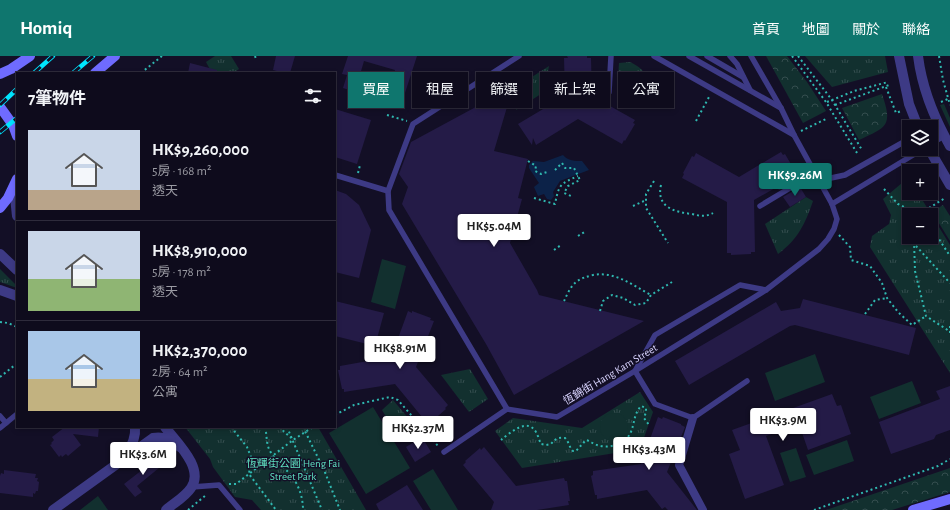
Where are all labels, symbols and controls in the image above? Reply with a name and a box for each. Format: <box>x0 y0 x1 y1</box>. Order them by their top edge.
text: Homiq <box>20 19 72 38</box>
text: 首頁 <box>752 23 780 37</box>
text: 地圖 <box>802 23 830 37</box>
text: 關於 <box>852 23 880 37</box>
text: 聯絡 <box>902 23 930 37</box>
chip: 買屋 <box>348 72 404 108</box>
chip: 租屋 <box>412 72 468 108</box>
chip: 篩選 <box>476 72 532 108</box>
chip: 新上架 <box>540 72 610 108</box>
chip: 公寓 <box>618 72 674 108</box>
icon: filters <box>302 85 324 107</box>
text: 7筆物件 <box>28 90 86 107</box>
map controls <box>902 120 938 244</box>
button: layers <box>902 120 938 156</box>
text: HK$9,260,000 <box>152 141 249 158</box>
icon: home <box>60 146 108 194</box>
pin: HK$9.26M <box>754 163 836 197</box>
button: + <box>902 164 938 200</box>
text: 5房 · 168 m² <box>152 165 212 178</box>
text: HK$9.26M <box>768 169 822 182</box>
text: 透天 <box>152 185 178 198</box>
button: − <box>902 208 938 244</box>
pin: HK$5.04M <box>453 214 535 248</box>
text: HK$5.04M <box>467 220 521 233</box>
text: HK$8,910,000 <box>152 242 247 259</box>
icon: home <box>60 247 108 295</box>
text: 5房 · 178 m² <box>152 266 211 279</box>
text: 透天 <box>152 286 178 299</box>
pin: HK$8.91M <box>359 336 441 370</box>
street label: 恆錦街 Hang Kam Street <box>561 341 660 407</box>
text: HK$2,370,000 <box>152 342 247 359</box>
text: HK$8.91M <box>373 342 427 355</box>
icon: home <box>60 347 108 395</box>
text: 2房 · 64 m² <box>152 366 208 379</box>
text: 公寓 <box>152 386 178 399</box>
pin: HK$3.9M <box>746 408 820 442</box>
text: HK$3.9M <box>759 414 807 427</box>
pin: HK$2.37M <box>377 416 459 450</box>
text: HK$2.37M <box>391 422 445 435</box>
pin: HK$3.43M <box>608 437 690 471</box>
pin: HK$3.6M <box>106 442 180 476</box>
text: HK$3.43M <box>622 443 676 456</box>
text: HK$3.6M <box>119 448 167 461</box>
park label: 恆輝街公園 Heng Fai Street Park <box>246 457 340 482</box>

